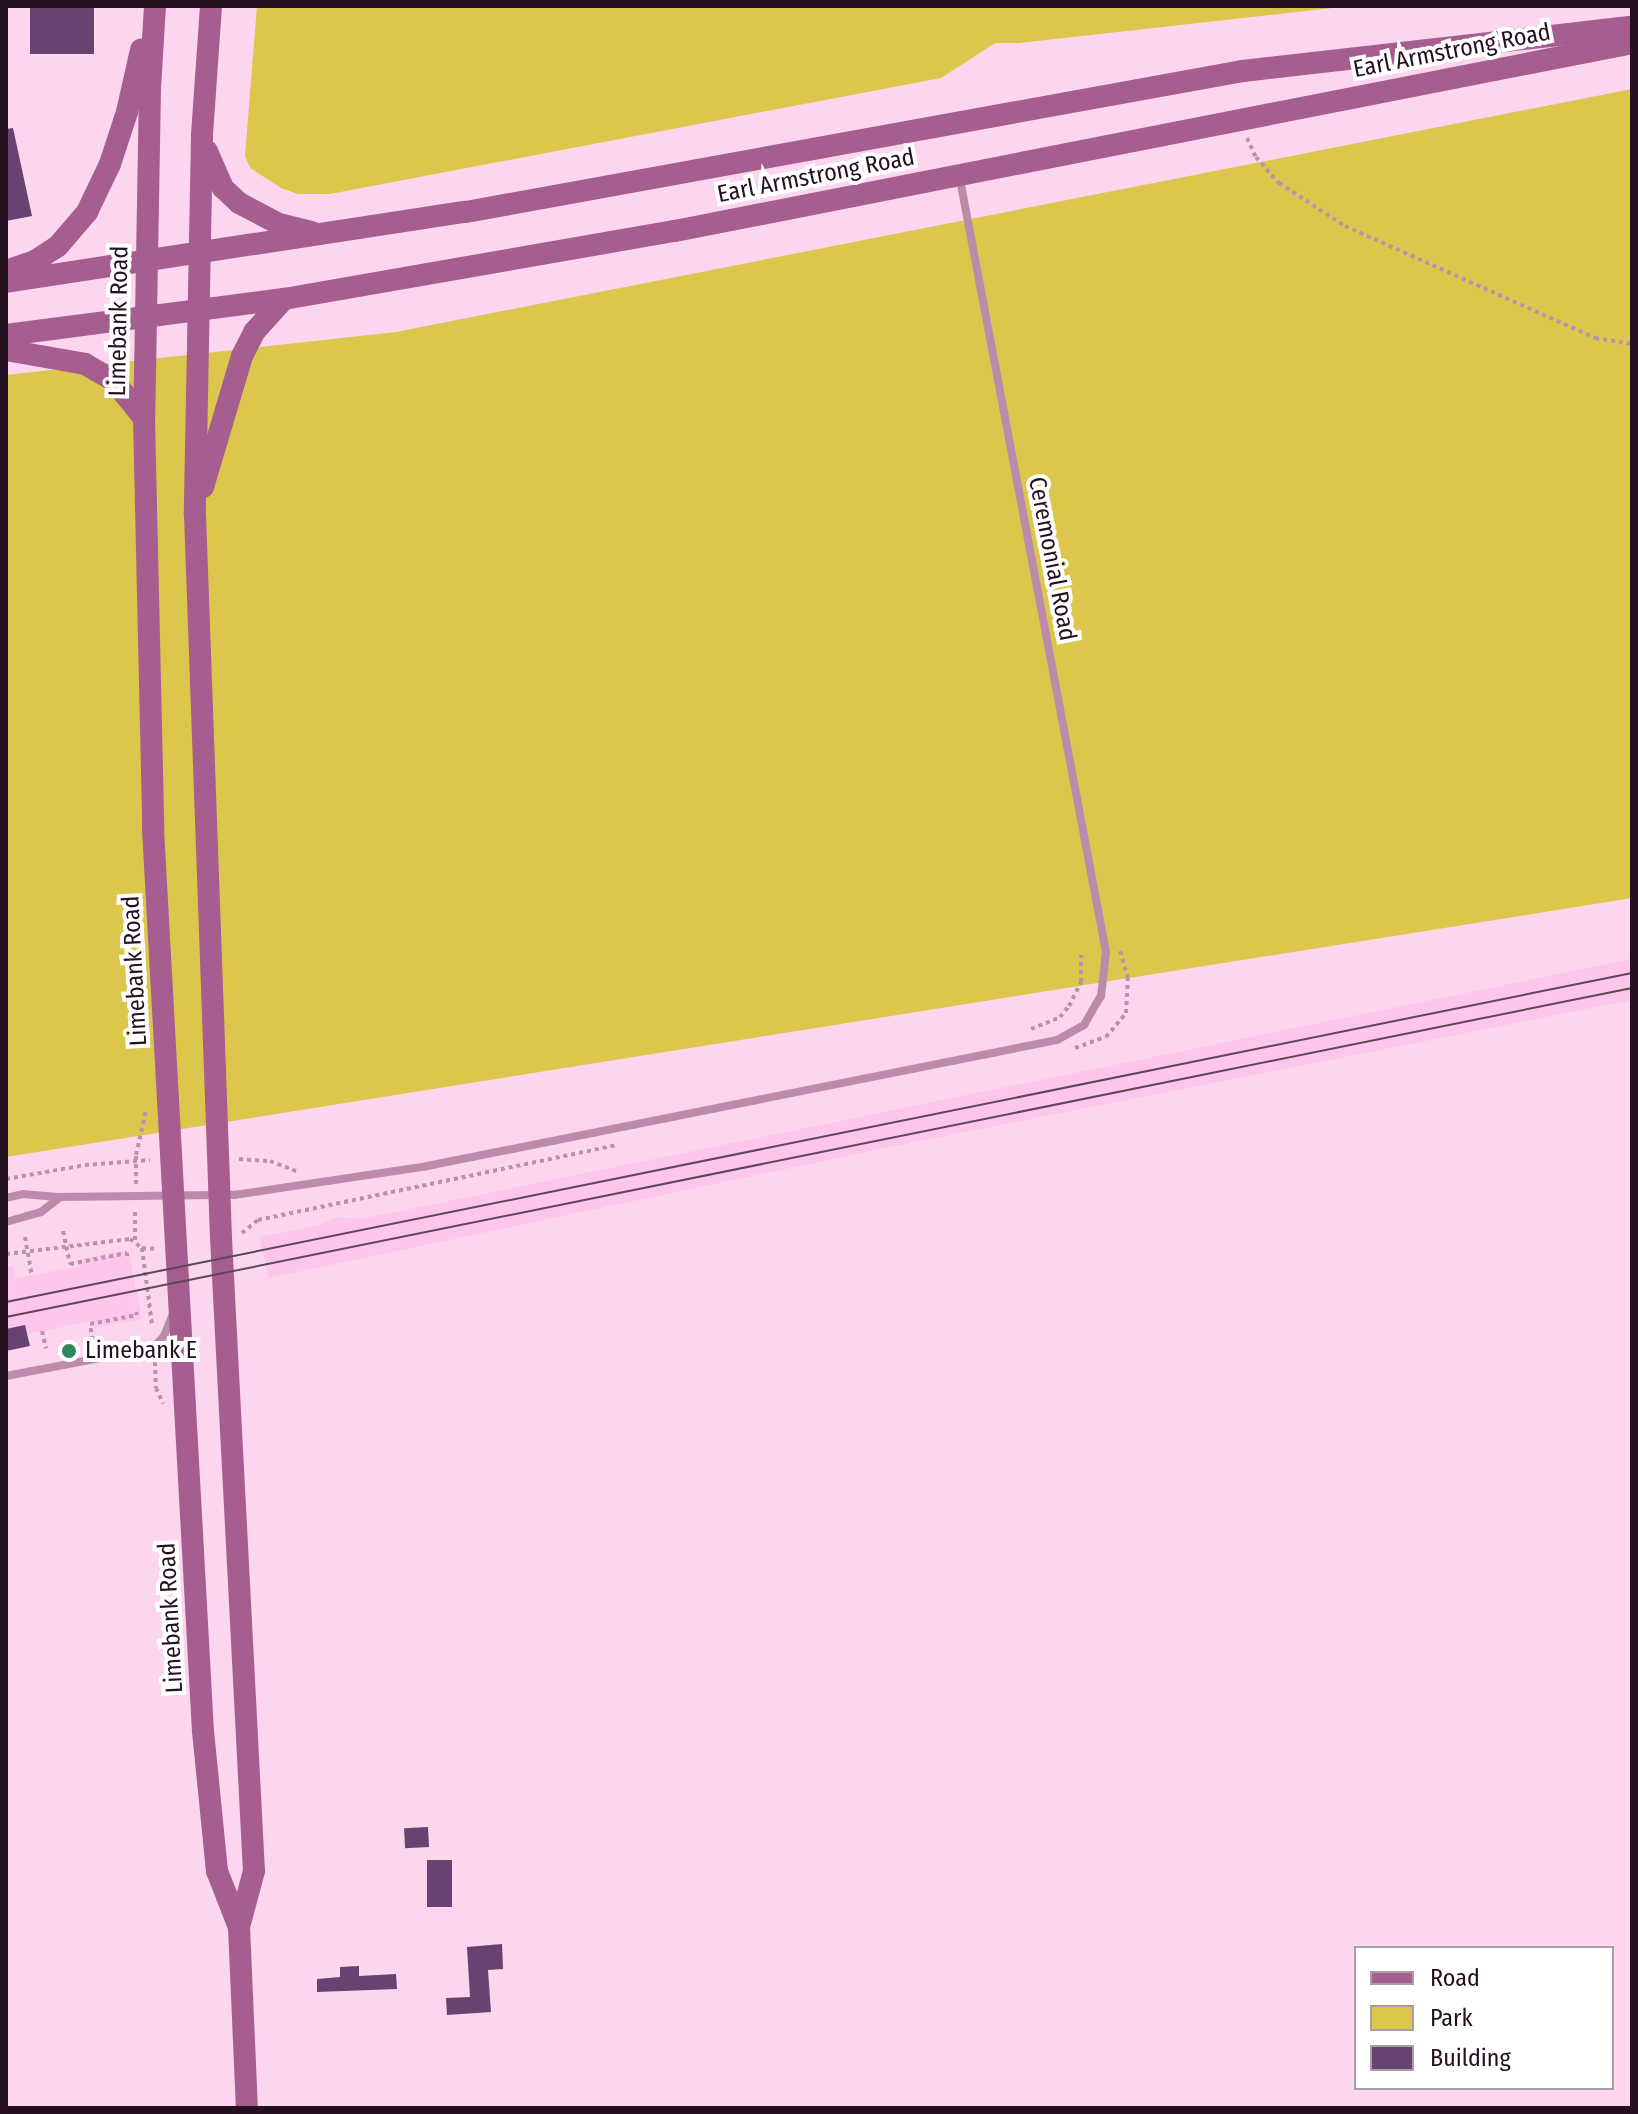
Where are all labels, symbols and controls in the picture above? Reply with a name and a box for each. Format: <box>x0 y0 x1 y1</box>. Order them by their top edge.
street label: Earl Armstrong Road <box>1351 18 1553 84</box>
street label: Earl Armstrong Road <box>715 143 917 209</box>
street label: Limebank Road <box>103 245 135 397</box>
street label: Ceremonial Road <box>1022 475 1082 643</box>
street label: Limebank Road <box>117 895 153 1047</box>
place label: Limebank E <box>85 1337 197 1365</box>
marker: Limebank E <box>60 1342 78 1360</box>
street label: Limebank Road <box>153 1542 189 1694</box>
legend <box>1354 1946 1614 2090</box>
text: Road <box>1430 1964 1480 1992</box>
text: Park <box>1430 2004 1473 2032</box>
text: Building <box>1430 2044 1511 2072</box>

